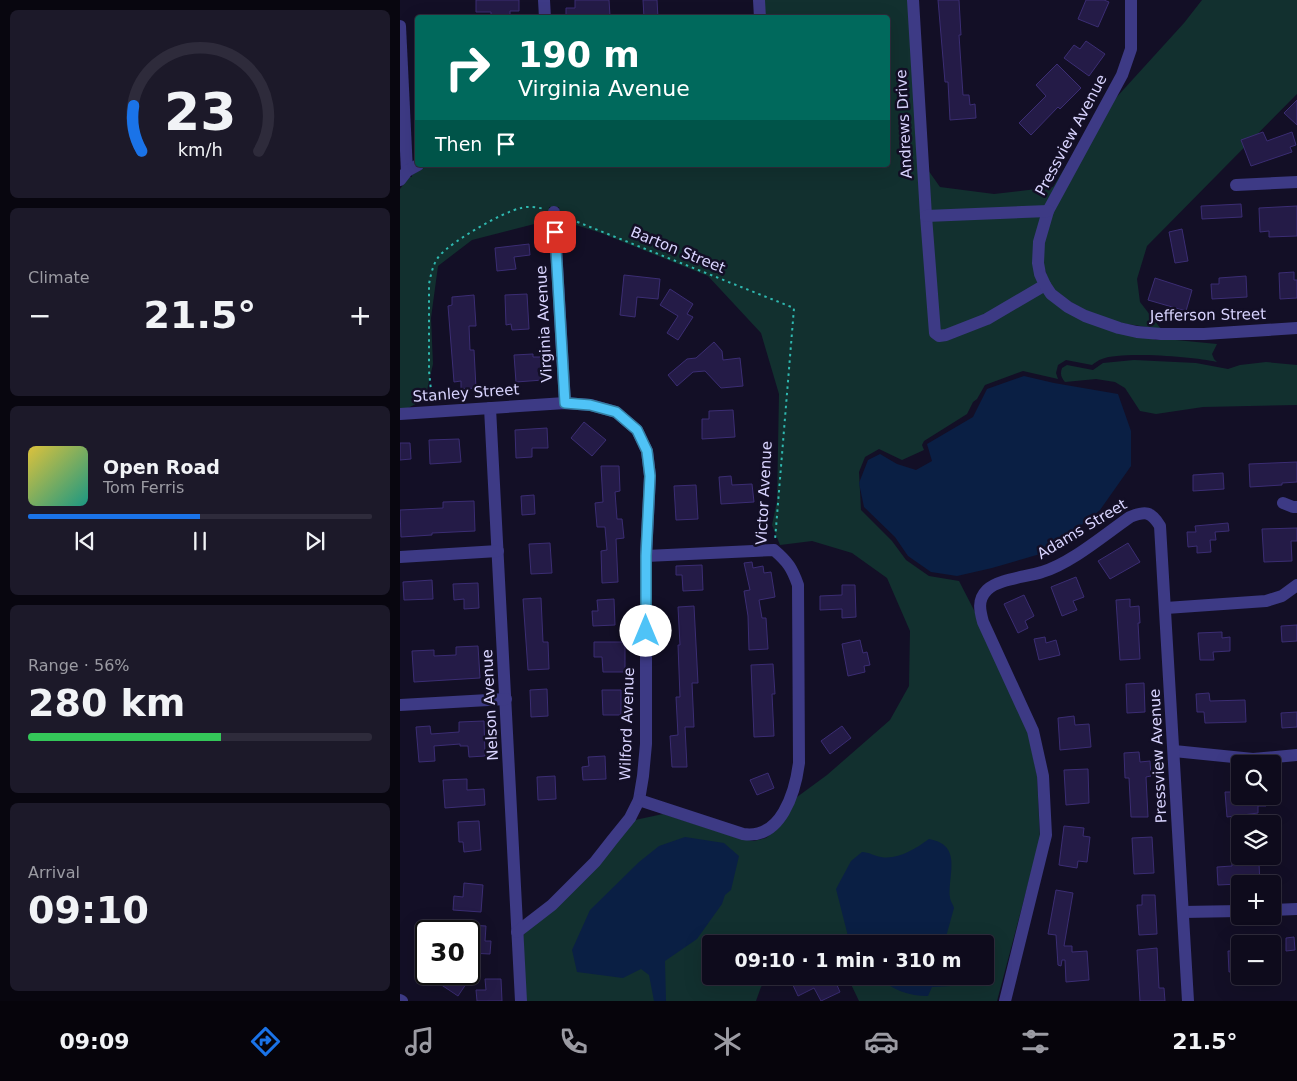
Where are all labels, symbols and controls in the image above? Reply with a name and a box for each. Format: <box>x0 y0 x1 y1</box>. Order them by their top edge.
icon: right <box>435 35 500 100</box>
text: 190 m <box>518 35 640 75</box>
street label: Andrews Drive <box>892 69 916 179</box>
street label: Pressview Avenue <box>1031 71 1111 199</box>
text: Virginia Avenue <box>518 76 690 101</box>
text: 23 <box>164 82 236 142</box>
icon: arrive <box>492 130 520 158</box>
text: Then <box>435 133 482 155</box>
text: km/h <box>177 139 223 160</box>
pin <box>534 211 576 253</box>
icon: arrive <box>541 218 569 246</box>
street label: Barton Street <box>628 223 728 277</box>
street label: Virginia Avenue <box>532 265 556 383</box>
text: Climate <box>28 268 90 287</box>
text: 21.5° <box>144 293 256 337</box>
text: − <box>28 299 51 332</box>
text: + <box>349 299 372 332</box>
street label: Jefferson Street <box>1149 305 1266 325</box>
street label: Stanley Street <box>412 380 520 406</box>
street label: Victor Avenue <box>752 441 776 545</box>
text: Open Road <box>103 456 220 478</box>
text: Tom Ferris <box>103 478 184 497</box>
street label: Adams Street <box>1034 495 1130 563</box>
icon: previous <box>71 527 99 555</box>
icon: pause <box>186 527 214 555</box>
icon: next <box>301 527 329 555</box>
position arrow <box>619 604 671 656</box>
street label: Nelson Avenue <box>478 649 502 761</box>
text: Range · 56% <box>28 656 130 675</box>
street label: Wilford Avenue <box>616 667 638 781</box>
text: 280 km <box>28 681 185 725</box>
street label: Pressview Avenue <box>1145 688 1171 824</box>
map controls <box>1231 755 1281 985</box>
button: search <box>1231 755 1281 805</box>
button: layers <box>1231 815 1281 865</box>
text: Arrival <box>28 863 80 882</box>
button: + <box>1231 875 1281 925</box>
text: 09:10 <box>28 888 149 932</box>
speed limit sign: 30 <box>415 920 480 985</box>
button: − <box>1231 935 1281 985</box>
text: 09:10 · 1 min · 310 m <box>734 949 962 971</box>
icon: directions <box>248 1024 283 1059</box>
icon: music <box>402 1024 437 1059</box>
icon: phone <box>556 1024 591 1059</box>
icon: climate <box>710 1024 745 1059</box>
icon: car <box>864 1024 899 1059</box>
icon: filters <box>1018 1024 1053 1059</box>
text: 09:09 <box>59 1029 130 1054</box>
text: 21.5° <box>1172 1029 1237 1054</box>

